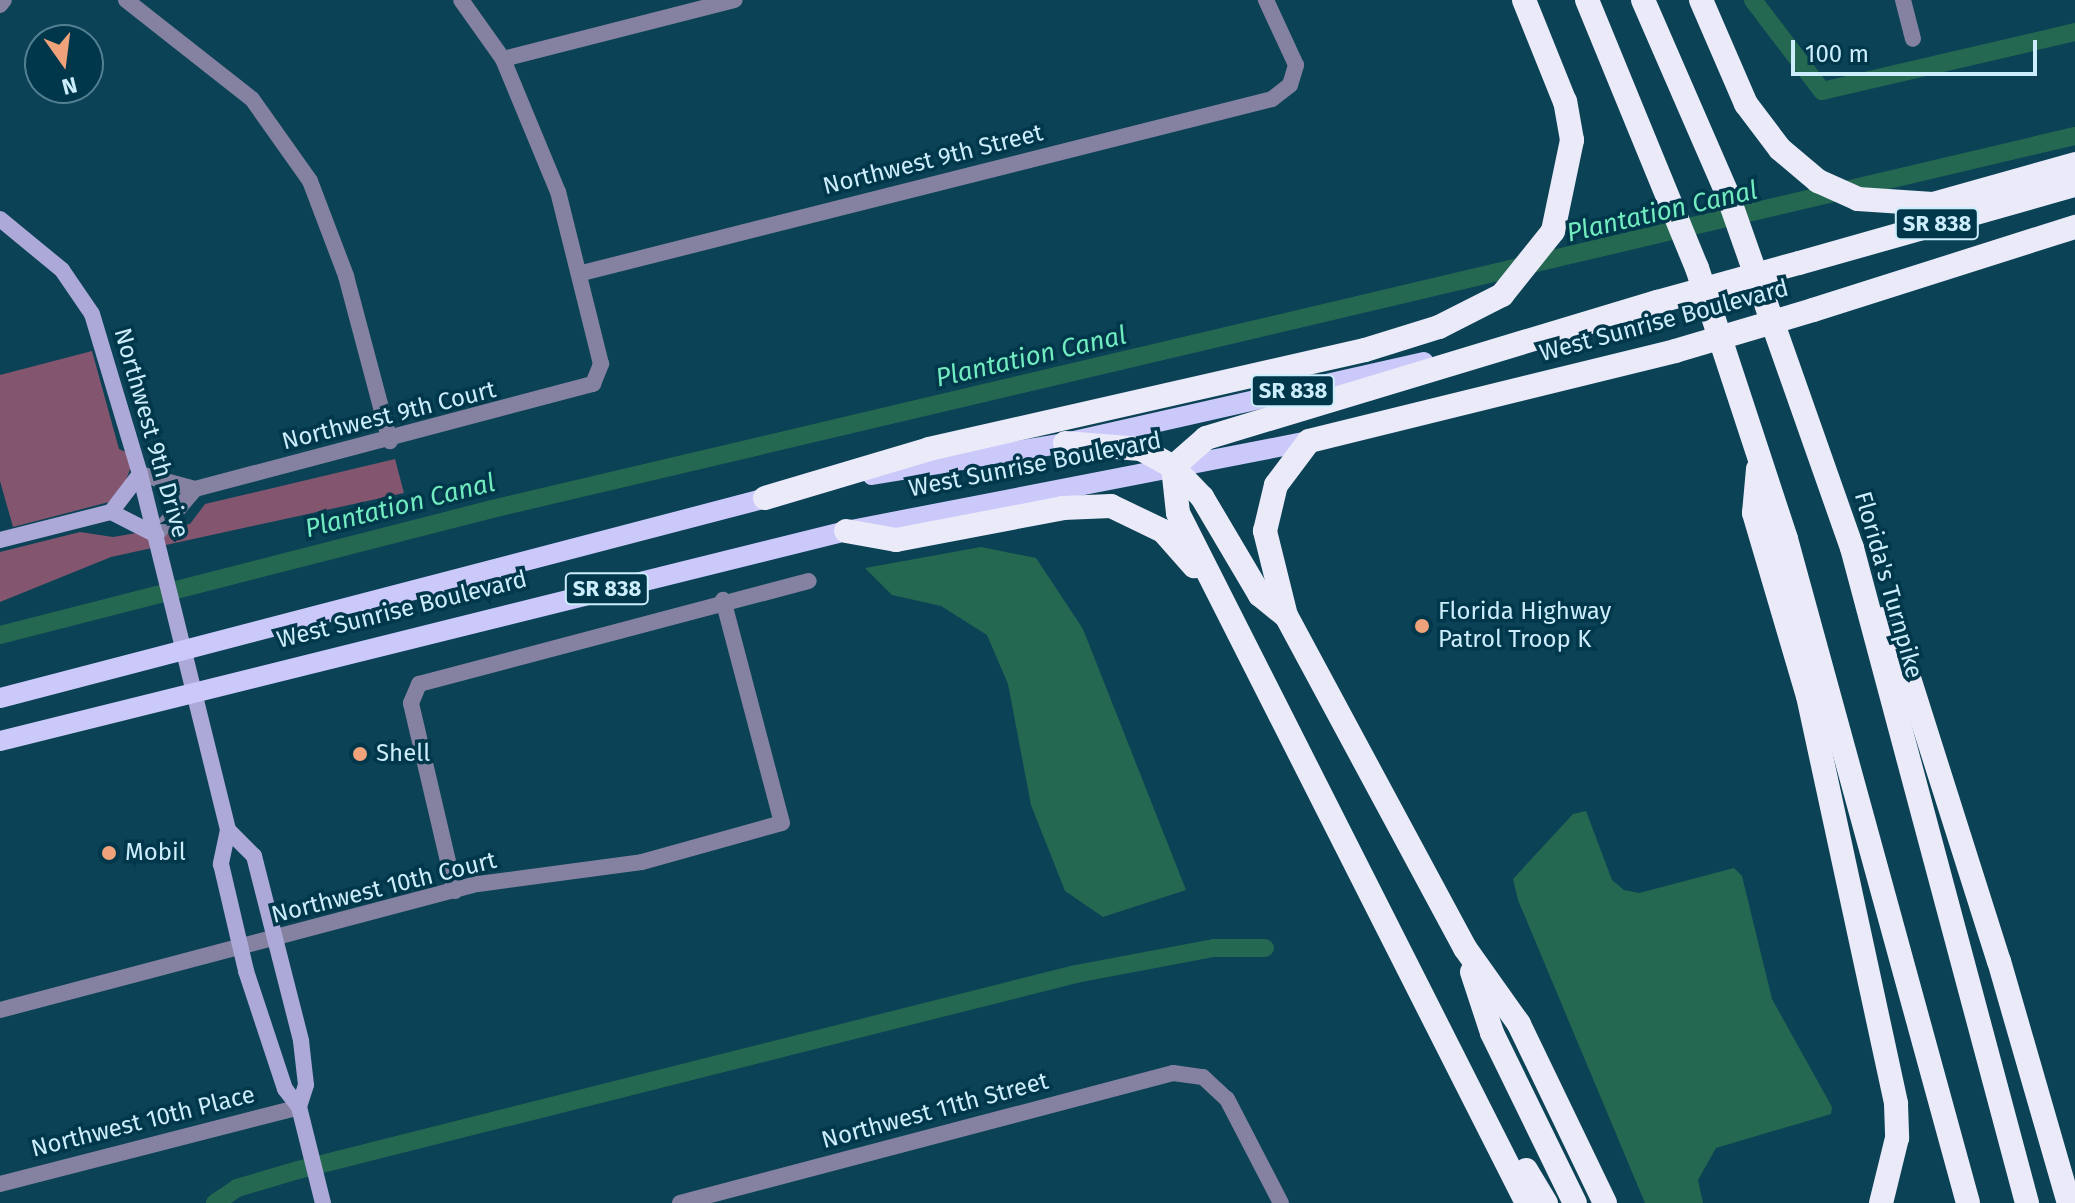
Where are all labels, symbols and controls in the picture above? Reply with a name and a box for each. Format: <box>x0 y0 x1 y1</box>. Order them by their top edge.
north arrow <box>24 24 104 104</box>
scale bar <box>1795 24 2041 74</box>
text: 100 m <box>1805 40 1869 68</box>
text: N <box>59 71 80 101</box>
street label: Northwest 9th Street <box>820 119 1046 201</box>
water label: Plantation Canal <box>1564 175 1760 249</box>
road number: SR 838 <box>1893 206 1981 242</box>
street label: West Sunrise Boulevard <box>1536 274 1792 368</box>
water label: Plantation Canal <box>933 320 1129 394</box>
street label: Northwest 9th Drive <box>107 325 195 541</box>
road number: SR 838 <box>1249 373 1337 409</box>
street label: Northwest 9th Court <box>279 375 499 457</box>
street label: West Sunrise Boulevard <box>906 426 1164 504</box>
water label: Plantation Canal <box>302 467 498 545</box>
street label: Florida's Turnpike <box>1848 488 1928 682</box>
street label: West Sunrise Boulevard <box>274 565 530 655</box>
road number: SR 838 <box>563 571 651 607</box>
place label: Florida Highway Patrol Troop K <box>1438 598 1611 654</box>
marker: Florida Highway Patrol Troop K <box>1413 617 1431 635</box>
place label: Shell <box>376 740 430 768</box>
marker: Shell <box>351 745 369 763</box>
place label: Mobil <box>125 839 186 867</box>
marker: Mobil <box>100 844 118 862</box>
street label: Northwest 10th Court <box>269 846 499 930</box>
street label: Northwest 11th Street <box>818 1067 1052 1155</box>
street label: Northwest 10th Place <box>28 1080 258 1164</box>

